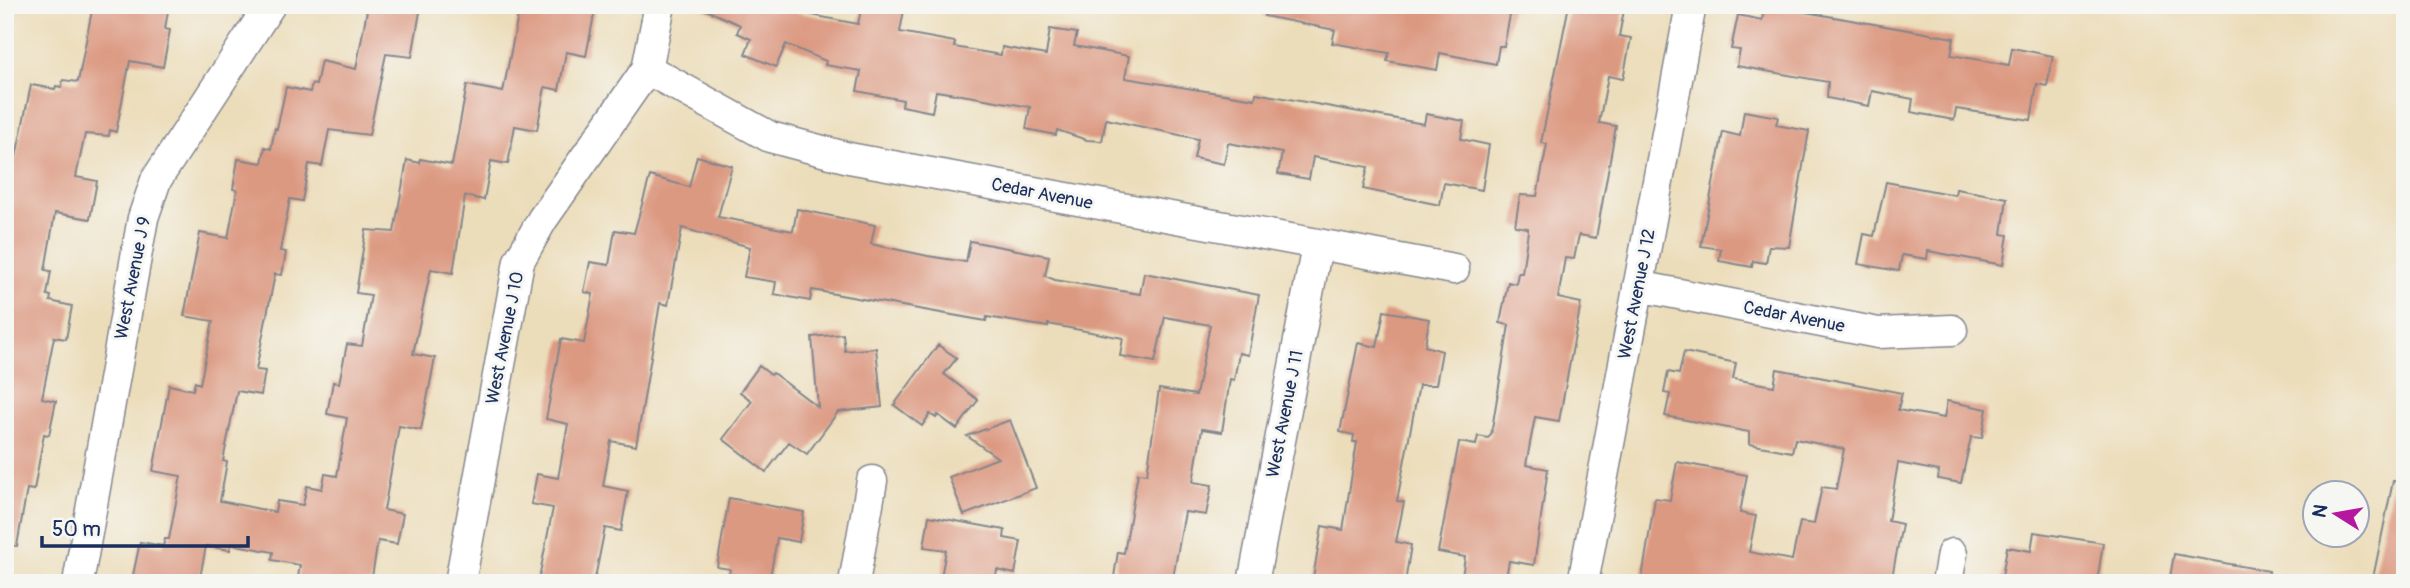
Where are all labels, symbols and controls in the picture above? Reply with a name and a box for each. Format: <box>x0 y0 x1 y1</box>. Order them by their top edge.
street label: Cedar Avenue <box>989 173 1095 215</box>
street label: West Avenue J 9 <box>110 215 156 341</box>
street label: West Avenue J 12 <box>1613 227 1661 361</box>
street label: West Avenue J 10 <box>481 270 529 406</box>
street label: Cedar Avenue <box>1741 296 1847 338</box>
street label: West Avenue J 11 <box>1261 348 1309 480</box>
north arrow <box>2302 480 2372 550</box>
text: N <box>2307 502 2333 520</box>
scale bar <box>42 504 248 548</box>
text: 50 m <box>52 516 101 543</box>

